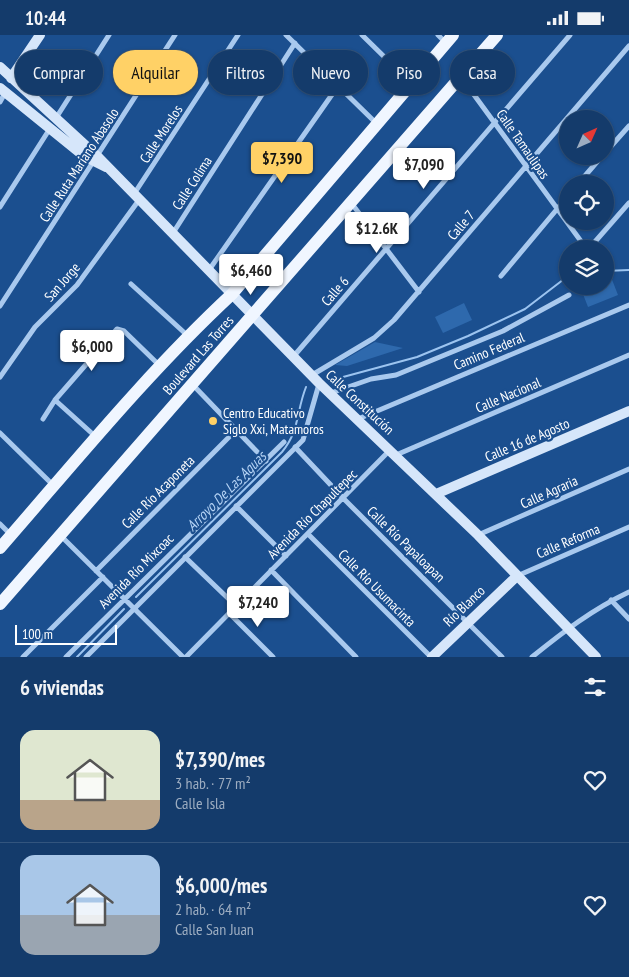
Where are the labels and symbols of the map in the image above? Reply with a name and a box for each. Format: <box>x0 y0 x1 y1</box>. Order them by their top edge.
street label: Calle Morelos <box>136 101 187 166</box>
street label: Calle Ruta Mariano Abasolo <box>35 105 123 225</box>
street label: Calle Tamaulipas <box>492 106 554 183</box>
north arrow <box>559 110 614 165</box>
pin: $7,390 <box>241 141 323 184</box>
pin: $7,090 <box>383 147 465 190</box>
street label: Calle Colima <box>168 153 216 213</box>
street label: Calle 7 <box>443 206 479 244</box>
pin: $12.6K <box>336 211 418 254</box>
pin: $6,460 <box>210 253 292 296</box>
street label: San Jorge <box>40 259 84 305</box>
street label: Calle 6 <box>317 272 353 310</box>
street label: Boulevard Las Torres <box>159 312 237 398</box>
street label: Camino Federal <box>451 328 528 374</box>
pin: $6,000 <box>51 329 133 372</box>
street label: Calle Constitución <box>322 366 398 438</box>
street label: Calle Nacional <box>473 373 544 417</box>
place label: Centro Educativo Siglo Xxi, Matamoros <box>223 404 324 438</box>
street label: Calle 16 de Agosto <box>482 414 572 466</box>
marker: Centro Educativo Siglo Xxi, Matamoros <box>207 415 219 427</box>
water label: Arroyo De Las Aguas <box>182 446 271 535</box>
street label: Calle Río Acaponeta <box>118 452 198 532</box>
street label: Avenida Río Chapultepec <box>263 465 361 563</box>
street label: Calle Agraria <box>517 471 581 513</box>
street label: Calle Río Papaloapan <box>363 502 449 586</box>
street label: Calle Reforma <box>534 520 602 562</box>
street label: Avenida Río Mixcoac <box>95 530 177 612</box>
street label: Calle Río Usumacinta <box>334 545 420 631</box>
street label: Río Blanco <box>439 582 489 630</box>
pin: $7,240 <box>217 585 299 628</box>
scale bar <box>15 622 118 645</box>

